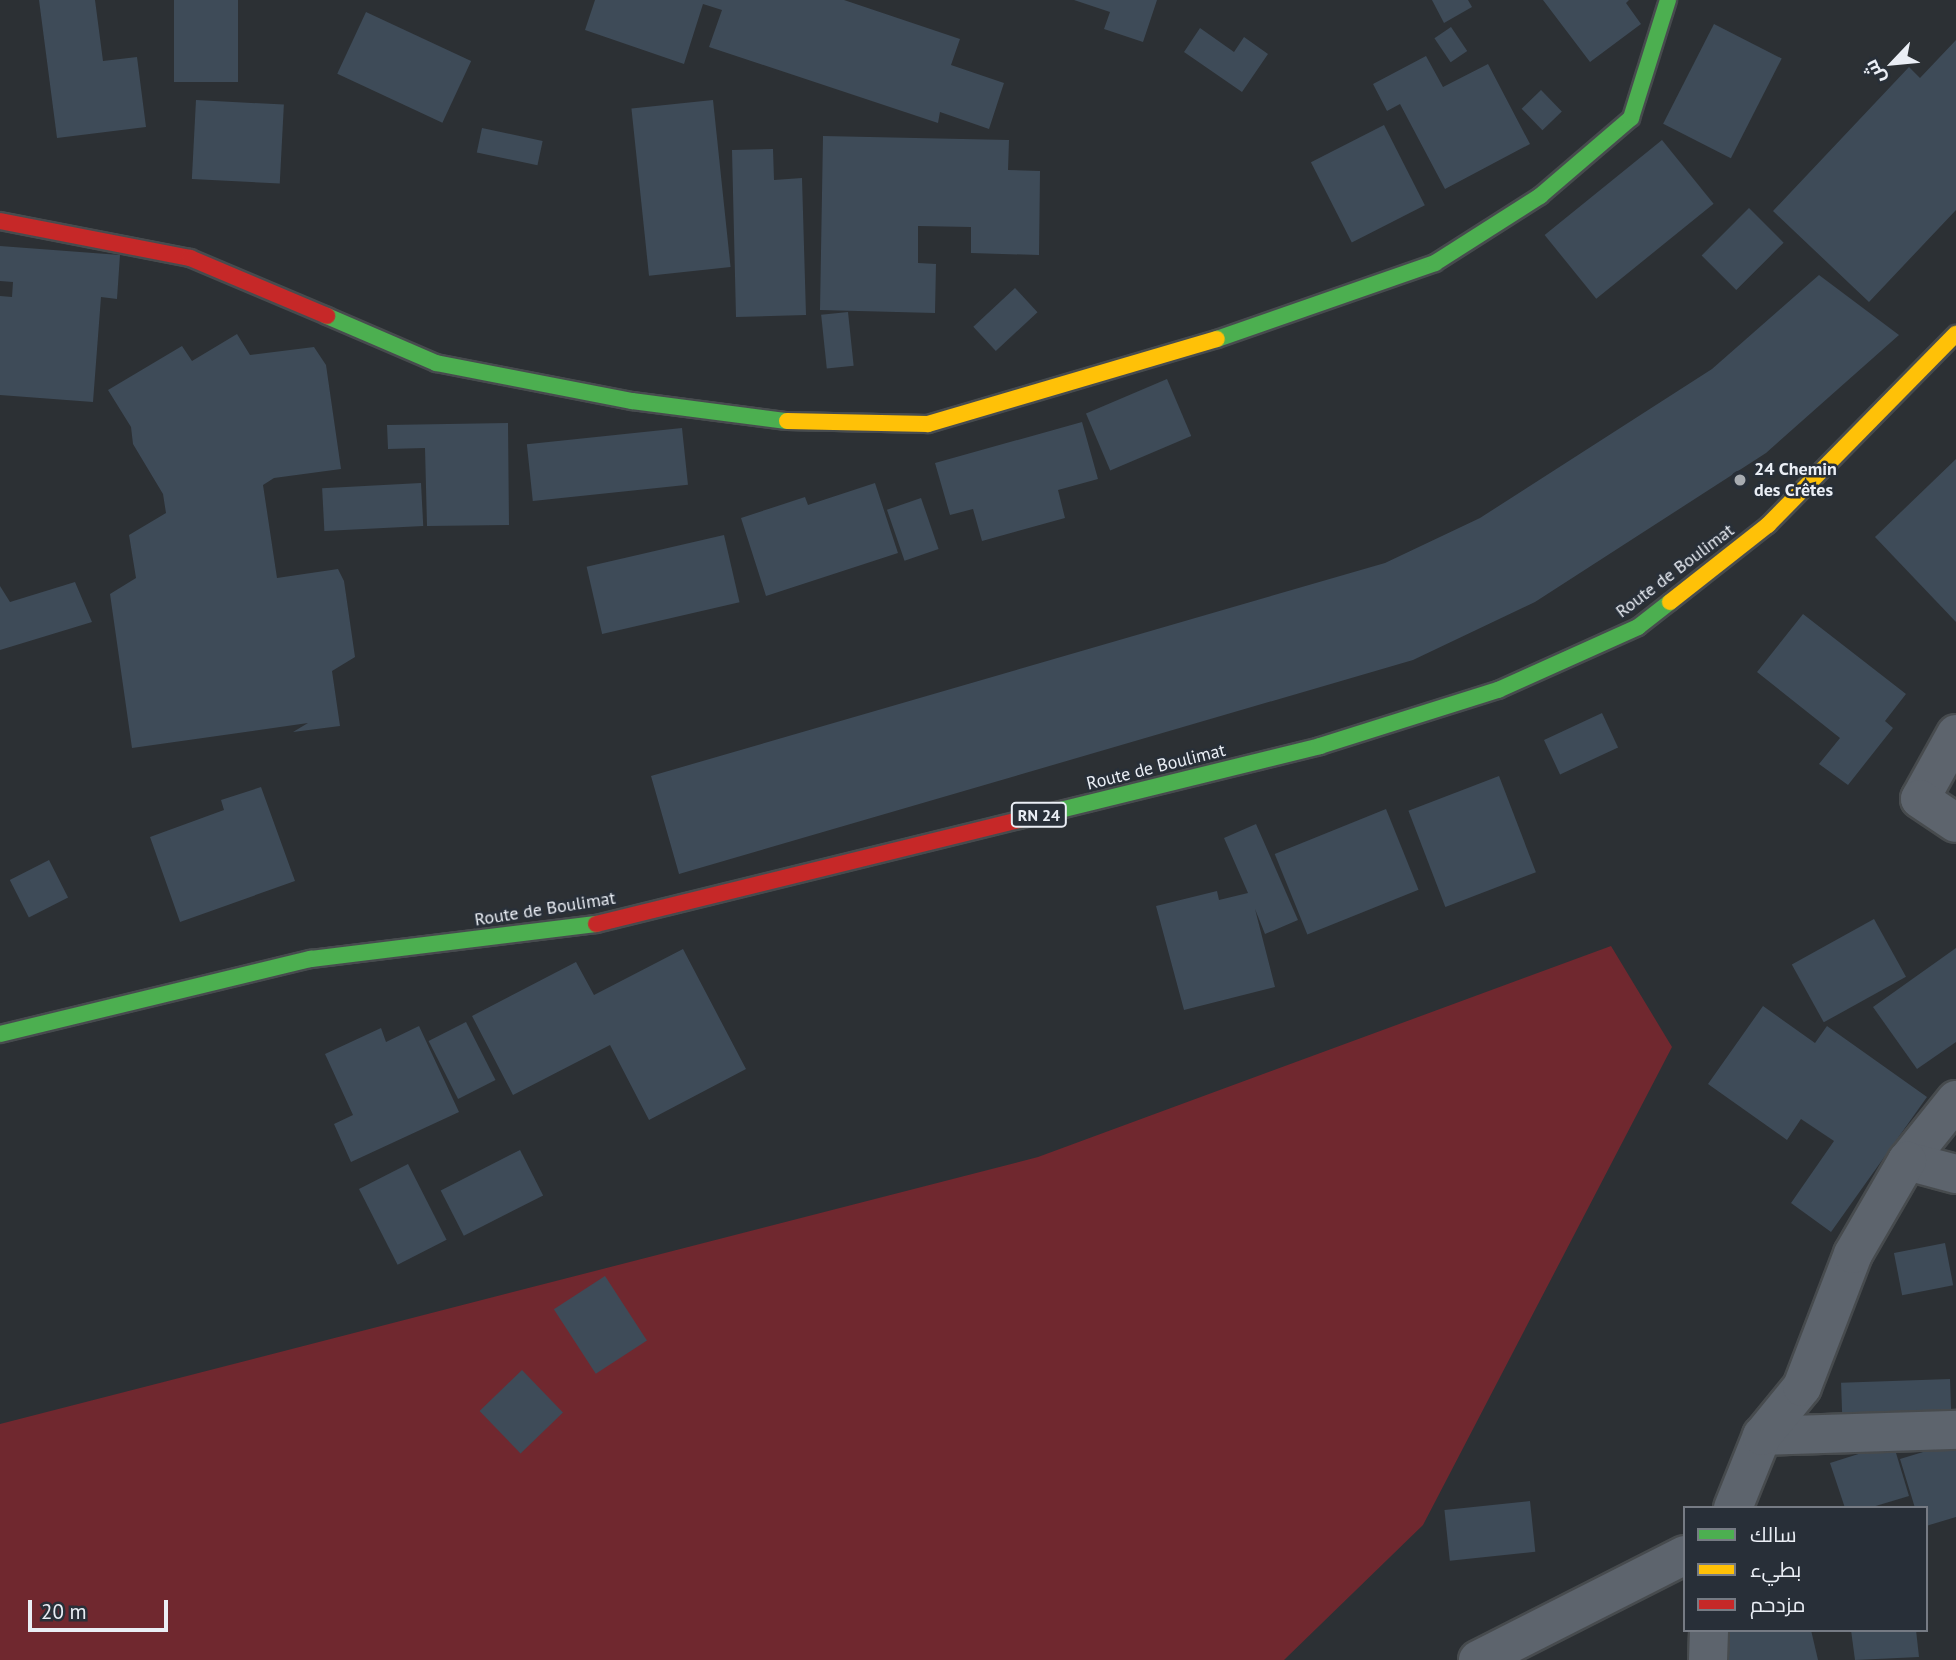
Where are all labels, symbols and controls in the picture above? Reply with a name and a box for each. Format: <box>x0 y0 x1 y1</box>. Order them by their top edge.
north arrow <box>1858 28 1928 98</box>
text: ش <box>1858 56 1890 88</box>
place label: 24 Chemin des Crêtes <box>1754 459 1837 502</box>
marker: 24 Chemin des Crêtes <box>1732 472 1748 488</box>
street label: Route de Boulimat <box>1612 520 1738 622</box>
street label: Route de Boulimat <box>1084 739 1228 795</box>
road number: RN 24 <box>1009 802 1069 828</box>
street label: Route de Boulimat <box>473 887 617 931</box>
legend <box>1683 1506 1928 1632</box>
text: سالك <box>1750 1521 1797 1548</box>
text: بطيء <box>1750 1556 1801 1583</box>
scale bar <box>32 1586 172 1630</box>
text: مزدحم <box>1750 1591 1805 1618</box>
text: 20 m <box>41 1598 87 1625</box>

